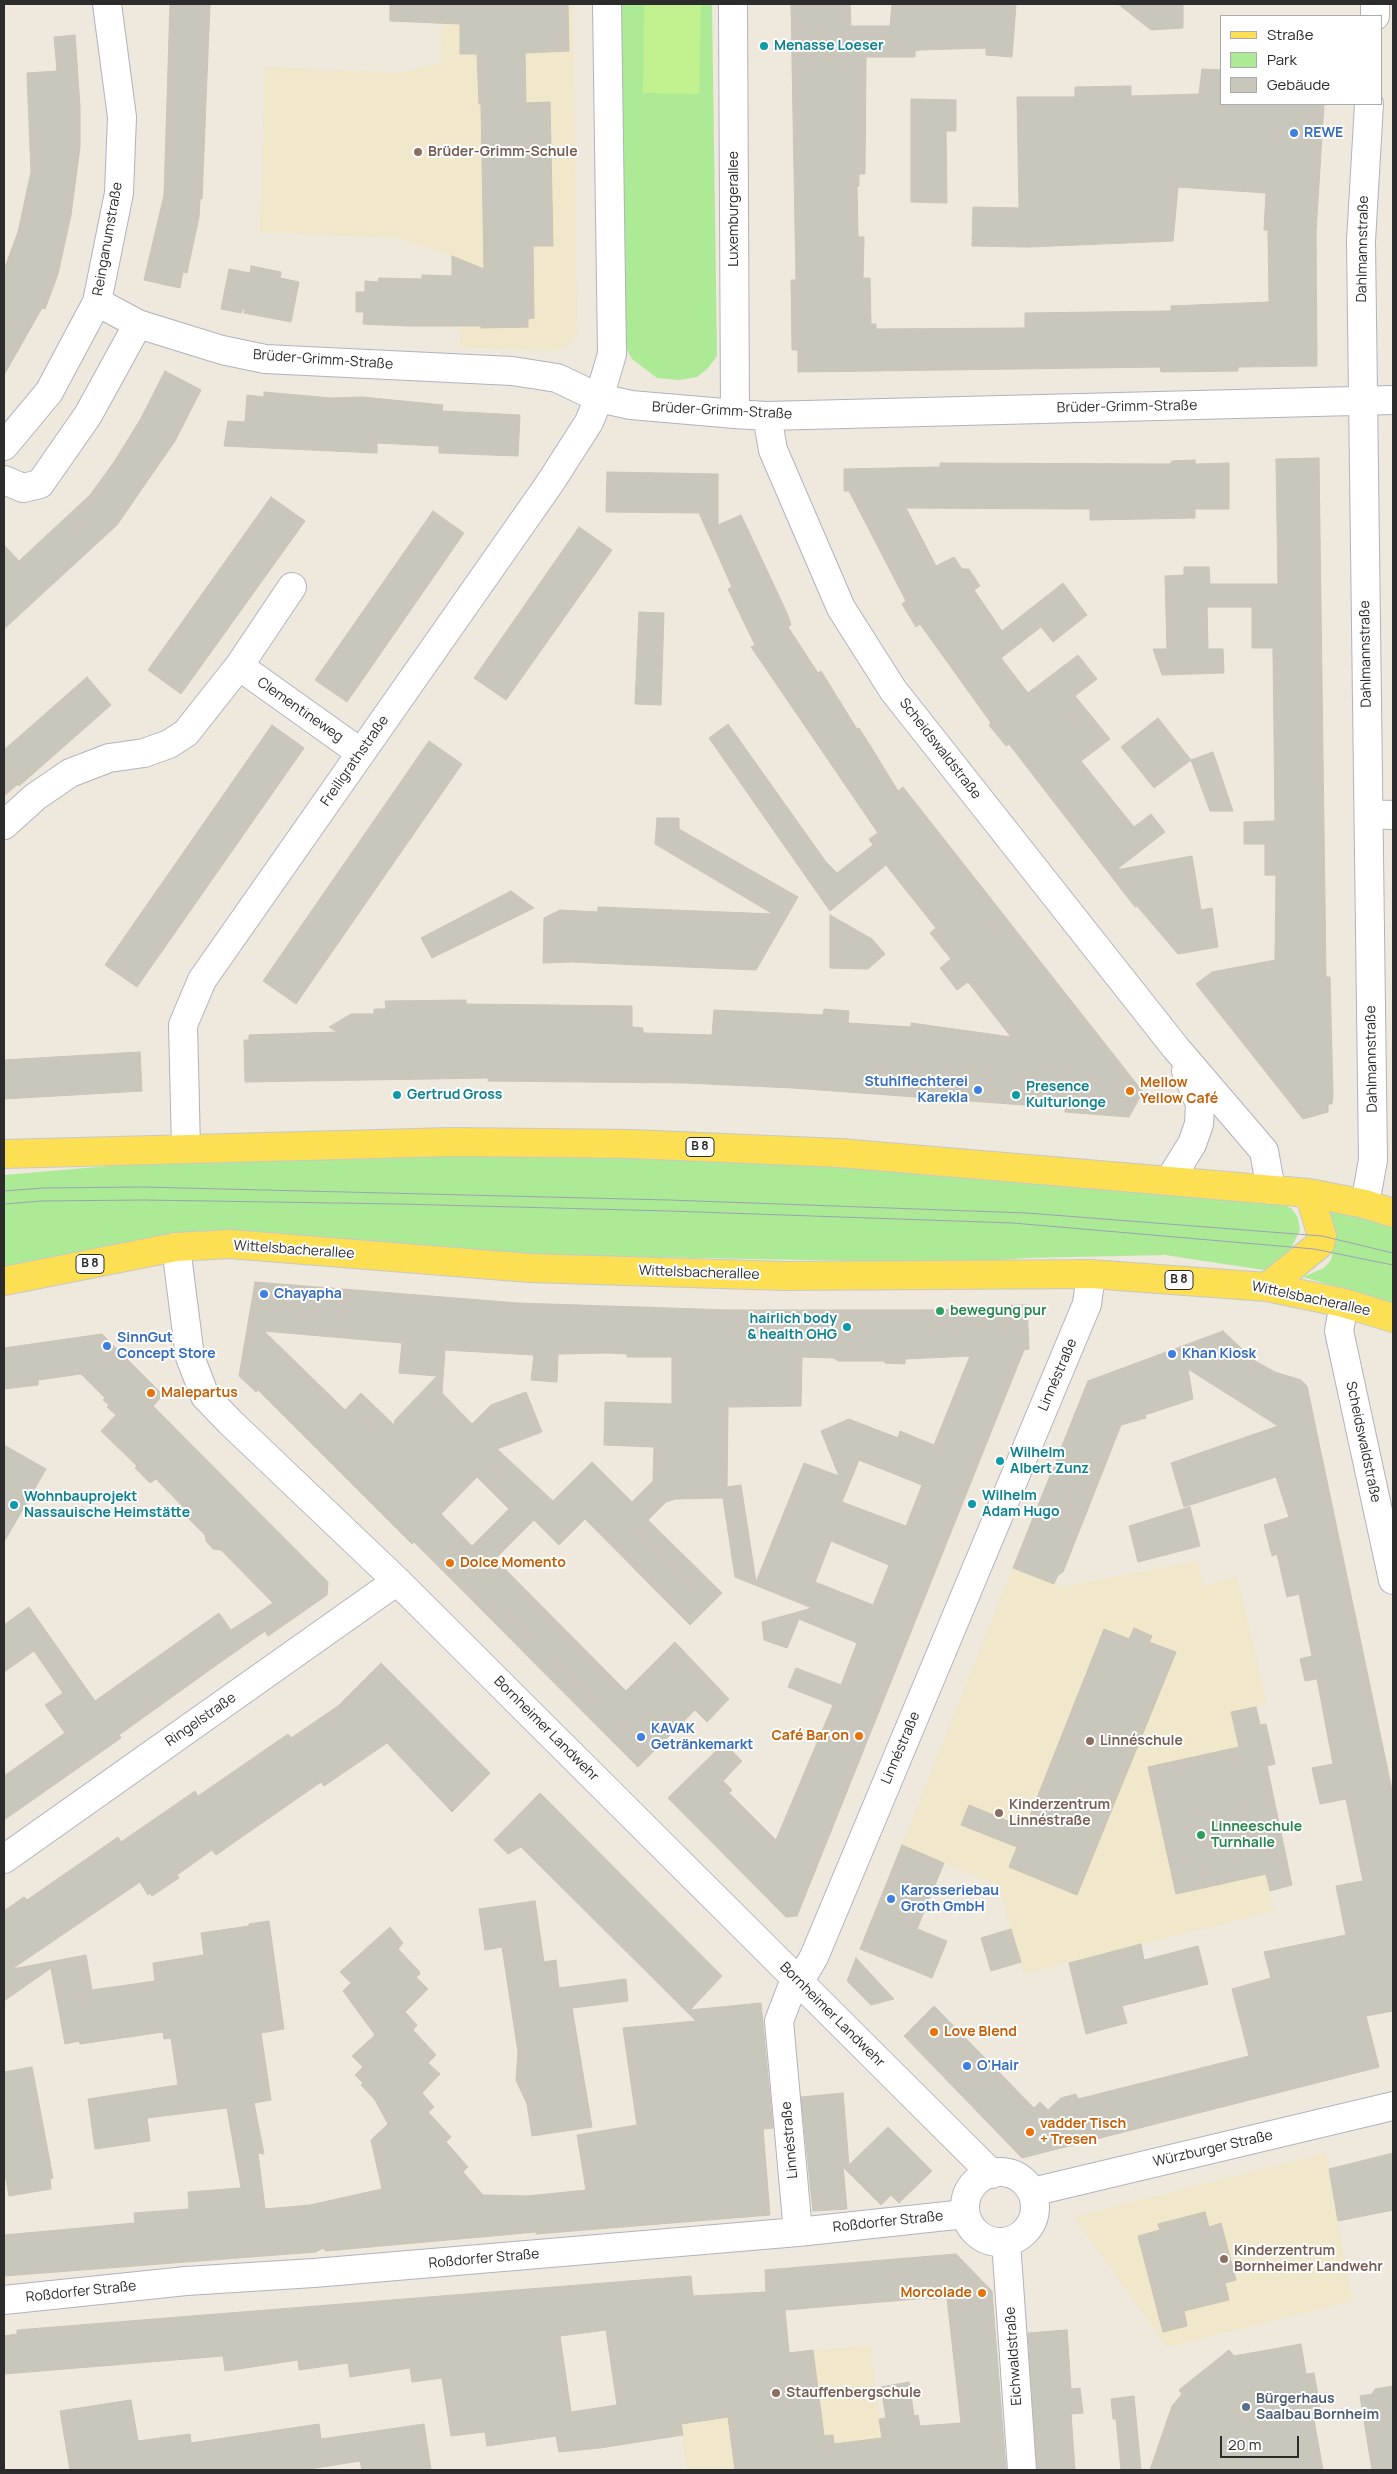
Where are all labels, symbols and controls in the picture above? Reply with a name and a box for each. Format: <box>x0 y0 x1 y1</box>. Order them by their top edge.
legend <box>1220 15 1382 105</box>
text: Straße <box>1267 24 1313 45</box>
place label: Menasse Loeser <box>774 38 884 54</box>
marker: Menasse Loeser <box>758 40 770 52</box>
text: Park <box>1267 49 1297 70</box>
text: Gebäude <box>1267 74 1330 95</box>
place label: REWE <box>1304 125 1343 141</box>
marker: REWE <box>1288 127 1300 139</box>
place label: Brüder-Grimm-Schule <box>428 144 578 160</box>
marker: Brüder-Grimm-Schule <box>412 146 424 158</box>
street label: Luxemburgerallee <box>726 151 742 267</box>
street label: Reinganumstraße <box>90 181 126 297</box>
street label: Dahlmannstraße <box>1354 195 1372 303</box>
street label: Brüder-Grimm-Straße <box>252 347 394 373</box>
street label: Brüder-Grimm-Straße <box>1057 397 1197 417</box>
street label: Brüder-Grimm-Straße <box>651 399 793 423</box>
street label: Dahlmannstraße <box>1357 600 1375 708</box>
street label: Clementineweg <box>254 674 346 746</box>
street label: Scheidswaldstraße <box>895 695 985 803</box>
street label: Freiligrathstraße <box>318 712 392 810</box>
street label: Dahlmannstraße <box>1363 1005 1381 1113</box>
place label: Stuhlflechterei Karekla <box>864 1074 968 1106</box>
place label: Mellow Yellow Café <box>1140 1075 1218 1108</box>
place label: Presence Kulturlonge <box>1026 1079 1106 1112</box>
marker: Stuhlflechterei Karekla <box>972 1084 984 1096</box>
marker: Mellow Yellow Café <box>1124 1085 1136 1097</box>
place label: Gertrud Gross <box>407 1087 502 1103</box>
marker: Gertrud Gross <box>391 1089 403 1101</box>
marker: Presence Kulturlonge <box>1010 1089 1022 1101</box>
road number: B 8 <box>686 1138 714 1156</box>
street label: Wittelsbacherallee <box>233 1237 355 1263</box>
road number: B 8 <box>76 1254 104 1274</box>
street label: Wittelsbacherallee <box>638 1262 760 1284</box>
road number: B 8 <box>1165 1270 1193 1290</box>
street label: Wittelsbacherallee <box>1250 1278 1372 1320</box>
place label: Chayapha <box>274 1286 342 1302</box>
marker: Chayapha <box>258 1288 270 1300</box>
place label: bewegung pur <box>950 1303 1047 1319</box>
marker: bewegung pur <box>934 1305 946 1317</box>
place label: hairlich body & health OHG <box>747 1311 837 1344</box>
marker: hairlich body & health OHG <box>841 1321 853 1333</box>
place label: SinnGut Concept Store <box>117 1330 216 1362</box>
street label: Linnéstraße <box>1035 1336 1081 1414</box>
marker: SinnGut Concept Store <box>101 1340 113 1352</box>
place label: Khan Kiosk <box>1182 1346 1256 1362</box>
marker: Khan Kiosk <box>1166 1348 1178 1360</box>
street label: Scheidswaldstraße <box>1342 1380 1384 1504</box>
place label: Malepartus <box>161 1385 238 1401</box>
marker: Malepartus <box>145 1387 157 1399</box>
place label: Wilhelm Albert Zunz <box>1010 1445 1089 1478</box>
marker: Wilhelm Albert Zunz <box>994 1455 1006 1467</box>
place label: Wilhelm Adam Hugo <box>982 1488 1060 1520</box>
place label: Wohnbauprojekt Nassauische Heimstätte <box>24 1489 190 1521</box>
marker: Wilhelm Adam Hugo <box>966 1498 978 1510</box>
marker: Wohnbauprojekt Nassauische Heimstätte <box>8 1499 20 1511</box>
place label: Dolce Momento <box>460 1555 566 1571</box>
marker: Dolce Momento <box>444 1557 456 1569</box>
street label: Bornheimer Landwehr <box>490 1673 602 1785</box>
street label: Ringelstraße <box>163 1690 239 1750</box>
street label: Linnéstraße <box>878 1709 924 1787</box>
place label: KAVAK Getränkemarkt <box>651 1721 753 1754</box>
place label: Café Bar on <box>771 1728 849 1744</box>
marker: Café Bar on <box>853 1730 865 1742</box>
marker: KAVAK Getränkemarkt <box>635 1731 647 1743</box>
place label: Linnéschule <box>1100 1733 1183 1749</box>
marker: Linnéschule <box>1084 1735 1096 1747</box>
place label: Kinderzentrum Linnéstraße <box>1009 1797 1110 1830</box>
marker: Kinderzentrum Linnéstraße <box>993 1807 1005 1819</box>
place label: Linneeschule Turnhalle <box>1211 1819 1302 1851</box>
marker: Linneeschule Turnhalle <box>1195 1829 1207 1841</box>
place label: Karosseriebau Groth GmbH <box>901 1883 999 1915</box>
marker: Karosseriebau Groth GmbH <box>885 1893 897 1905</box>
street label: Bornheimer Landwehr <box>776 1959 888 2071</box>
place label: Love Blend <box>944 2024 1017 2040</box>
marker: Love Blend <box>928 2026 940 2038</box>
place label: O'Hair <box>977 2058 1019 2074</box>
marker: O'Hair <box>961 2060 973 2072</box>
street label: Linnéstraße <box>778 2101 802 2179</box>
place label: vadder Tisch + Tresen <box>1040 2116 1126 2148</box>
marker: vadder Tisch + Tresen <box>1024 2126 1036 2138</box>
street label: Würzburger Straße <box>1151 2127 1275 2171</box>
street label: Roßdorfer Straße <box>832 2208 944 2236</box>
place label: Kinderzentrum Bornheimer Landwehr <box>1234 2243 1383 2276</box>
street label: Roßdorfer Straße <box>428 2246 540 2272</box>
marker: Kinderzentrum Bornheimer Landwehr <box>1218 2253 1230 2265</box>
street label: Roßdorfer Straße <box>25 2278 137 2306</box>
place label: Morcolade <box>900 2285 972 2301</box>
marker: Morcolade <box>976 2287 988 2299</box>
street label: Eichwaldstraße <box>1002 2306 1026 2406</box>
place label: Stauffenbergschule <box>786 2385 921 2401</box>
marker: Stauffenbergschule <box>770 2387 782 2399</box>
place label: Bürgerhaus Saalbau Bornheim <box>1256 2391 1379 2424</box>
marker: Bürgerhaus Saalbau Bornheim <box>1240 2401 1252 2413</box>
scale bar <box>1222 2426 1301 2458</box>
text: 20 m <box>1228 2434 1261 2455</box>

